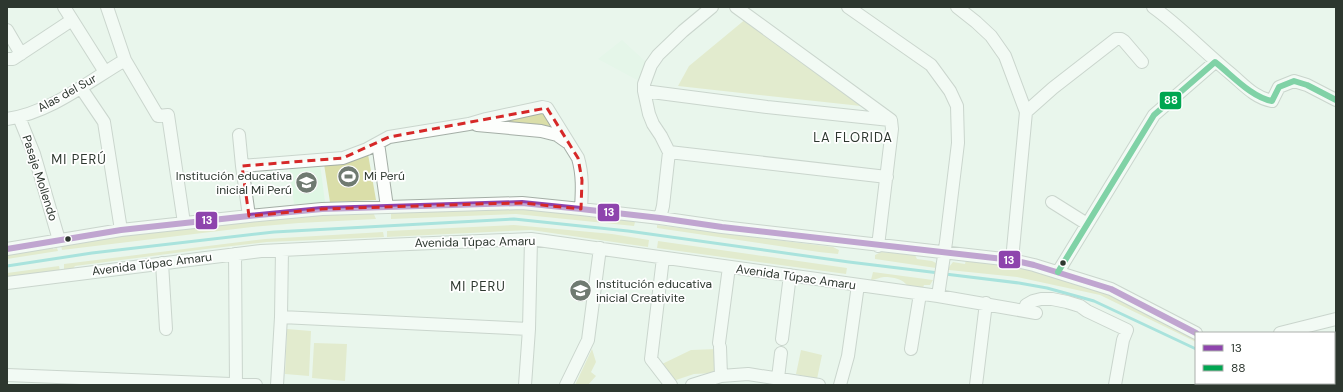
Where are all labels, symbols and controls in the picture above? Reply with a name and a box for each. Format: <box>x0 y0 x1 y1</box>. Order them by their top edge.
street label: Alas del Sur <box>35 70 100 116</box>
line badge: 88 <box>1159 91 1182 110</box>
text: 88 <box>1164 93 1178 107</box>
district label: LA FLORIDA <box>813 129 893 146</box>
street label: Pasaje Mollendo <box>19 133 61 223</box>
district label: MI PERÚ <box>51 150 107 168</box>
sports icon: Mi Perú <box>336 163 362 189</box>
place label: Institución educativa inicial Mi Perú <box>176 168 292 198</box>
place label: Mi Perú <box>364 168 405 184</box>
school or university icon: Institución educativa inicial Mi Perú <box>294 170 320 196</box>
line badge: 13 <box>597 203 620 222</box>
text: 13 <box>604 205 614 219</box>
line badge: 13 <box>195 211 218 230</box>
text: 13 <box>202 213 212 227</box>
street label: Avenida Túpac Amaru <box>414 233 536 251</box>
unlabelled marker <box>63 234 73 244</box>
street label: Avenida Túpac Amaru <box>91 249 213 279</box>
line badge: 13 <box>998 250 1021 269</box>
text: 13 <box>1004 253 1014 267</box>
unlabelled marker <box>1058 258 1068 268</box>
street label: Avenida Túpac Amaru <box>735 261 857 293</box>
place label: Institución educativa inicial Creativite <box>596 276 712 306</box>
district label: MI PERU <box>450 278 506 295</box>
school or university icon: Institución educativa inicial Creativite <box>567 278 593 304</box>
legend <box>1195 332 1335 384</box>
text: 13 <box>1231 340 1242 356</box>
text: 88 <box>1231 360 1246 376</box>

